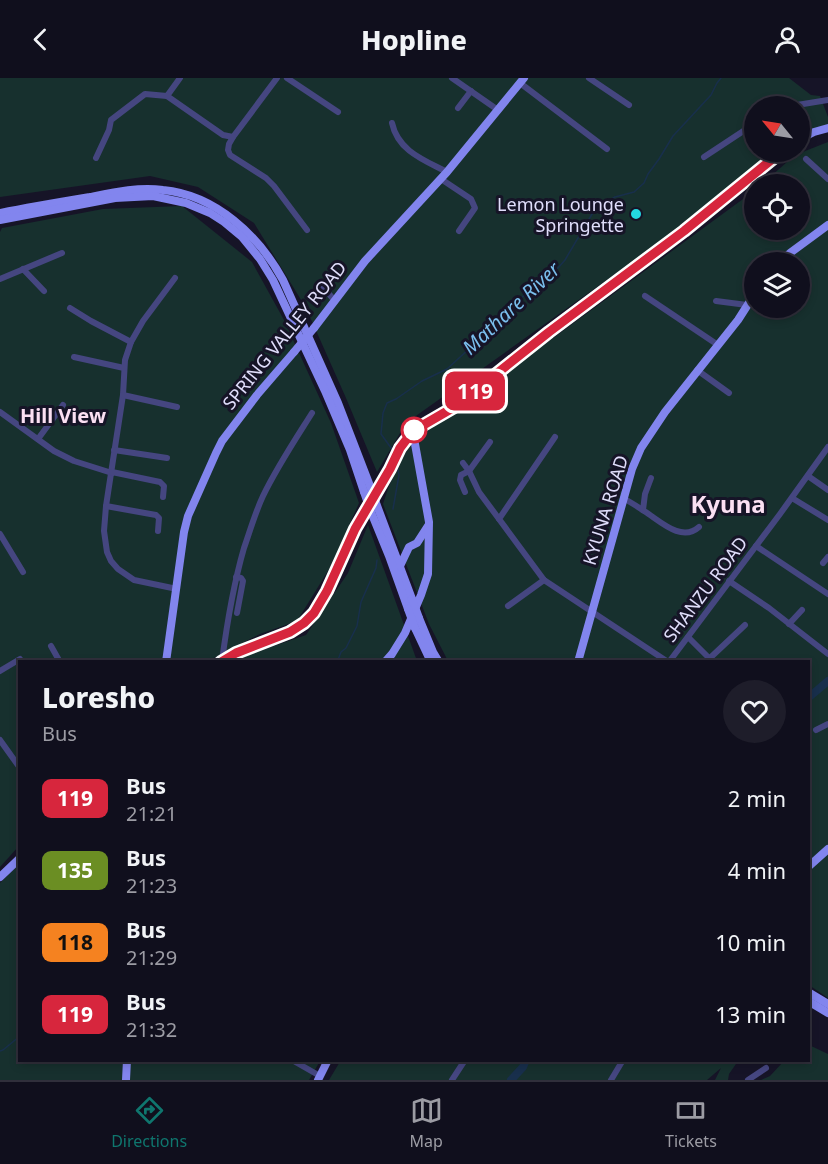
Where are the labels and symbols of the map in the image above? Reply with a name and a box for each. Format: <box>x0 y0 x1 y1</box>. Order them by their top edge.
north arrow <box>744 96 810 162</box>
place label: Lemon Lounge Springette <box>497 192 624 237</box>
marker: Lemon Lounge Springette <box>629 207 643 221</box>
water label: Mathare River <box>456 255 566 360</box>
street label: SPRING VALLEY ROAD <box>217 256 351 414</box>
line badge: 119 <box>440 372 510 410</box>
district label: Hill View <box>20 402 106 429</box>
unlabelled marker <box>401 417 427 443</box>
street label: KYUNA ROAD <box>577 452 633 568</box>
district label: Kyuna <box>690 487 766 520</box>
street label: SHANZU ROAD <box>657 531 753 647</box>

